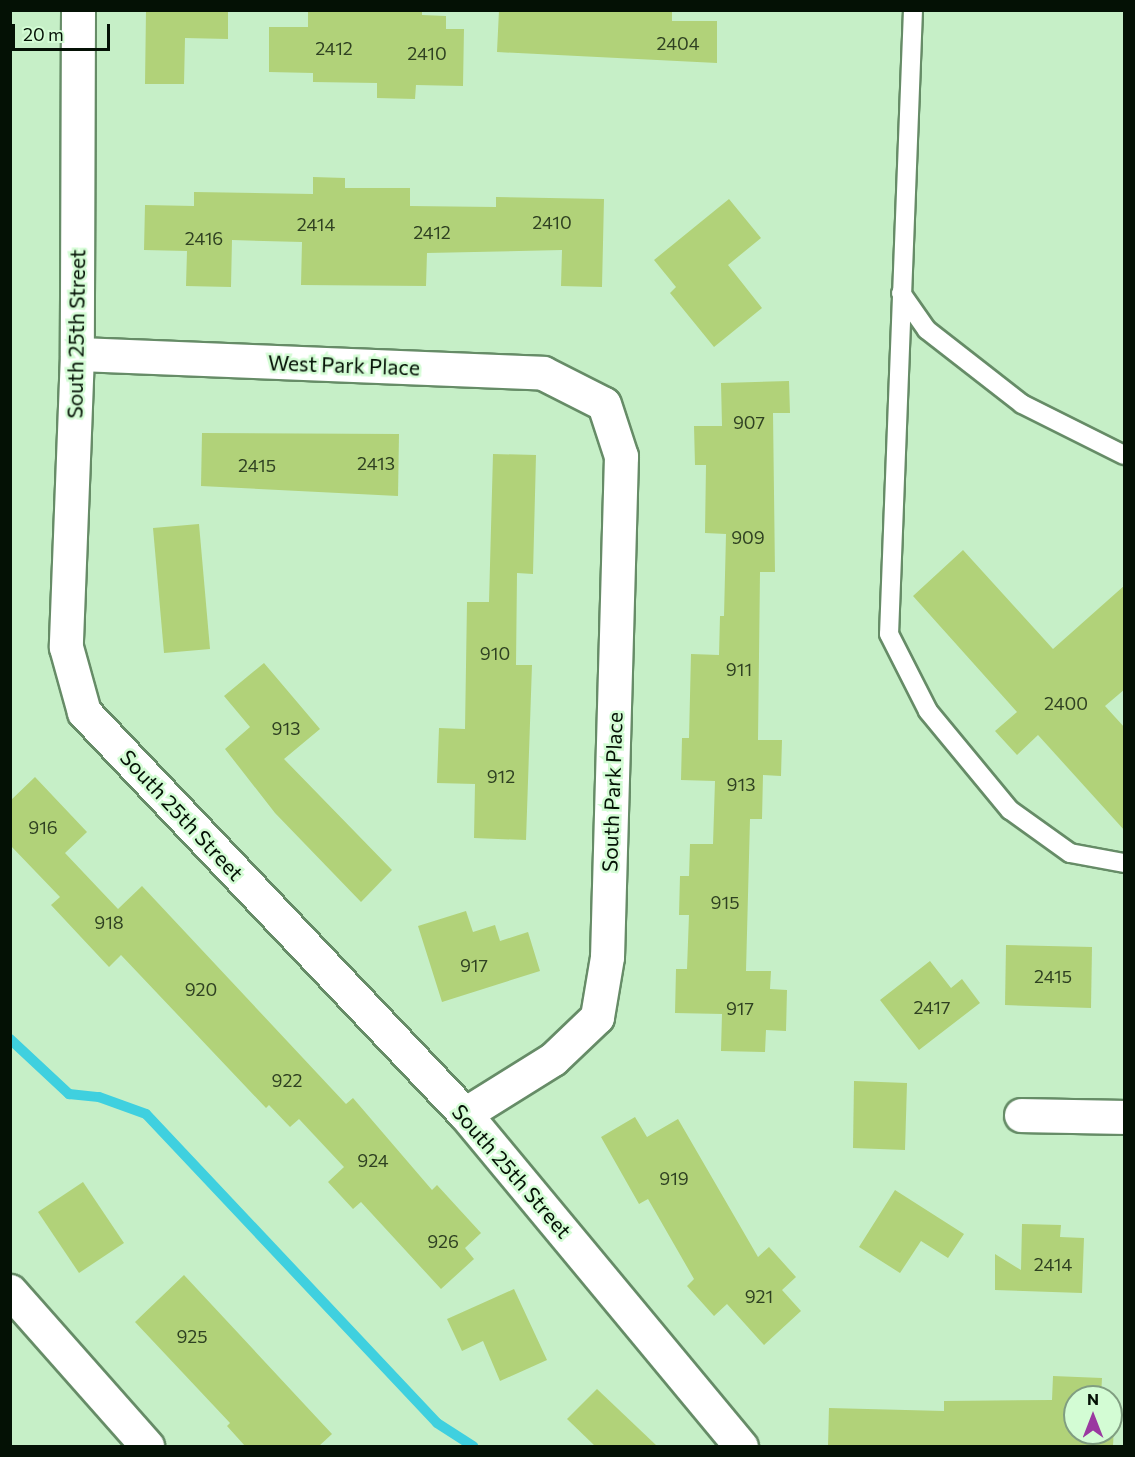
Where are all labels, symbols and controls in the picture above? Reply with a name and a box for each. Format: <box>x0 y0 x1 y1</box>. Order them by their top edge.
scale bar <box>15 12 112 50</box>
text: 20 m <box>23 23 64 45</box>
house number: 2404 <box>656 32 700 54</box>
house number: 2412 <box>315 37 353 59</box>
house number: 2410 <box>407 42 447 64</box>
house number: 2410 <box>532 211 572 233</box>
house number: 2414 <box>297 213 335 235</box>
house number: 2412 <box>413 221 451 243</box>
house number: 2416 <box>185 227 223 249</box>
street label: South 25th Street <box>62 249 90 419</box>
street label: West Park Place <box>268 350 420 380</box>
house number: 907 <box>733 411 765 433</box>
house number: 2413 <box>357 452 395 474</box>
house number: 2415 <box>238 454 276 476</box>
house number: 909 <box>731 526 765 548</box>
house number: 910 <box>480 642 510 664</box>
house number: 911 <box>726 658 752 680</box>
house number: 2400 <box>1044 692 1088 714</box>
street label: South Park Place <box>597 712 627 872</box>
house number: 913 <box>272 717 300 739</box>
street label: South 25th Street <box>115 745 249 885</box>
house number: 912 <box>487 765 515 787</box>
house number: 913 <box>727 773 755 795</box>
house number: 916 <box>28 816 58 838</box>
house number: 915 <box>711 891 739 913</box>
house number: 918 <box>94 911 124 933</box>
house number: 917 <box>460 954 488 976</box>
house number: 2415 <box>1034 965 1072 987</box>
house number: 920 <box>185 978 217 1000</box>
house number: 2417 <box>913 996 951 1018</box>
house number: 917 <box>726 997 754 1019</box>
house number: 922 <box>272 1069 302 1091</box>
street label: South 25th Street <box>447 1099 577 1243</box>
house number: 924 <box>357 1149 389 1171</box>
house number: 919 <box>659 1167 689 1189</box>
house number: 926 <box>427 1230 459 1252</box>
house number: 2414 <box>1034 1253 1072 1275</box>
house number: 921 <box>745 1285 773 1307</box>
house number: 925 <box>176 1325 208 1347</box>
north arrow <box>1063 1385 1123 1445</box>
text: N <box>1087 1389 1099 1408</box>

